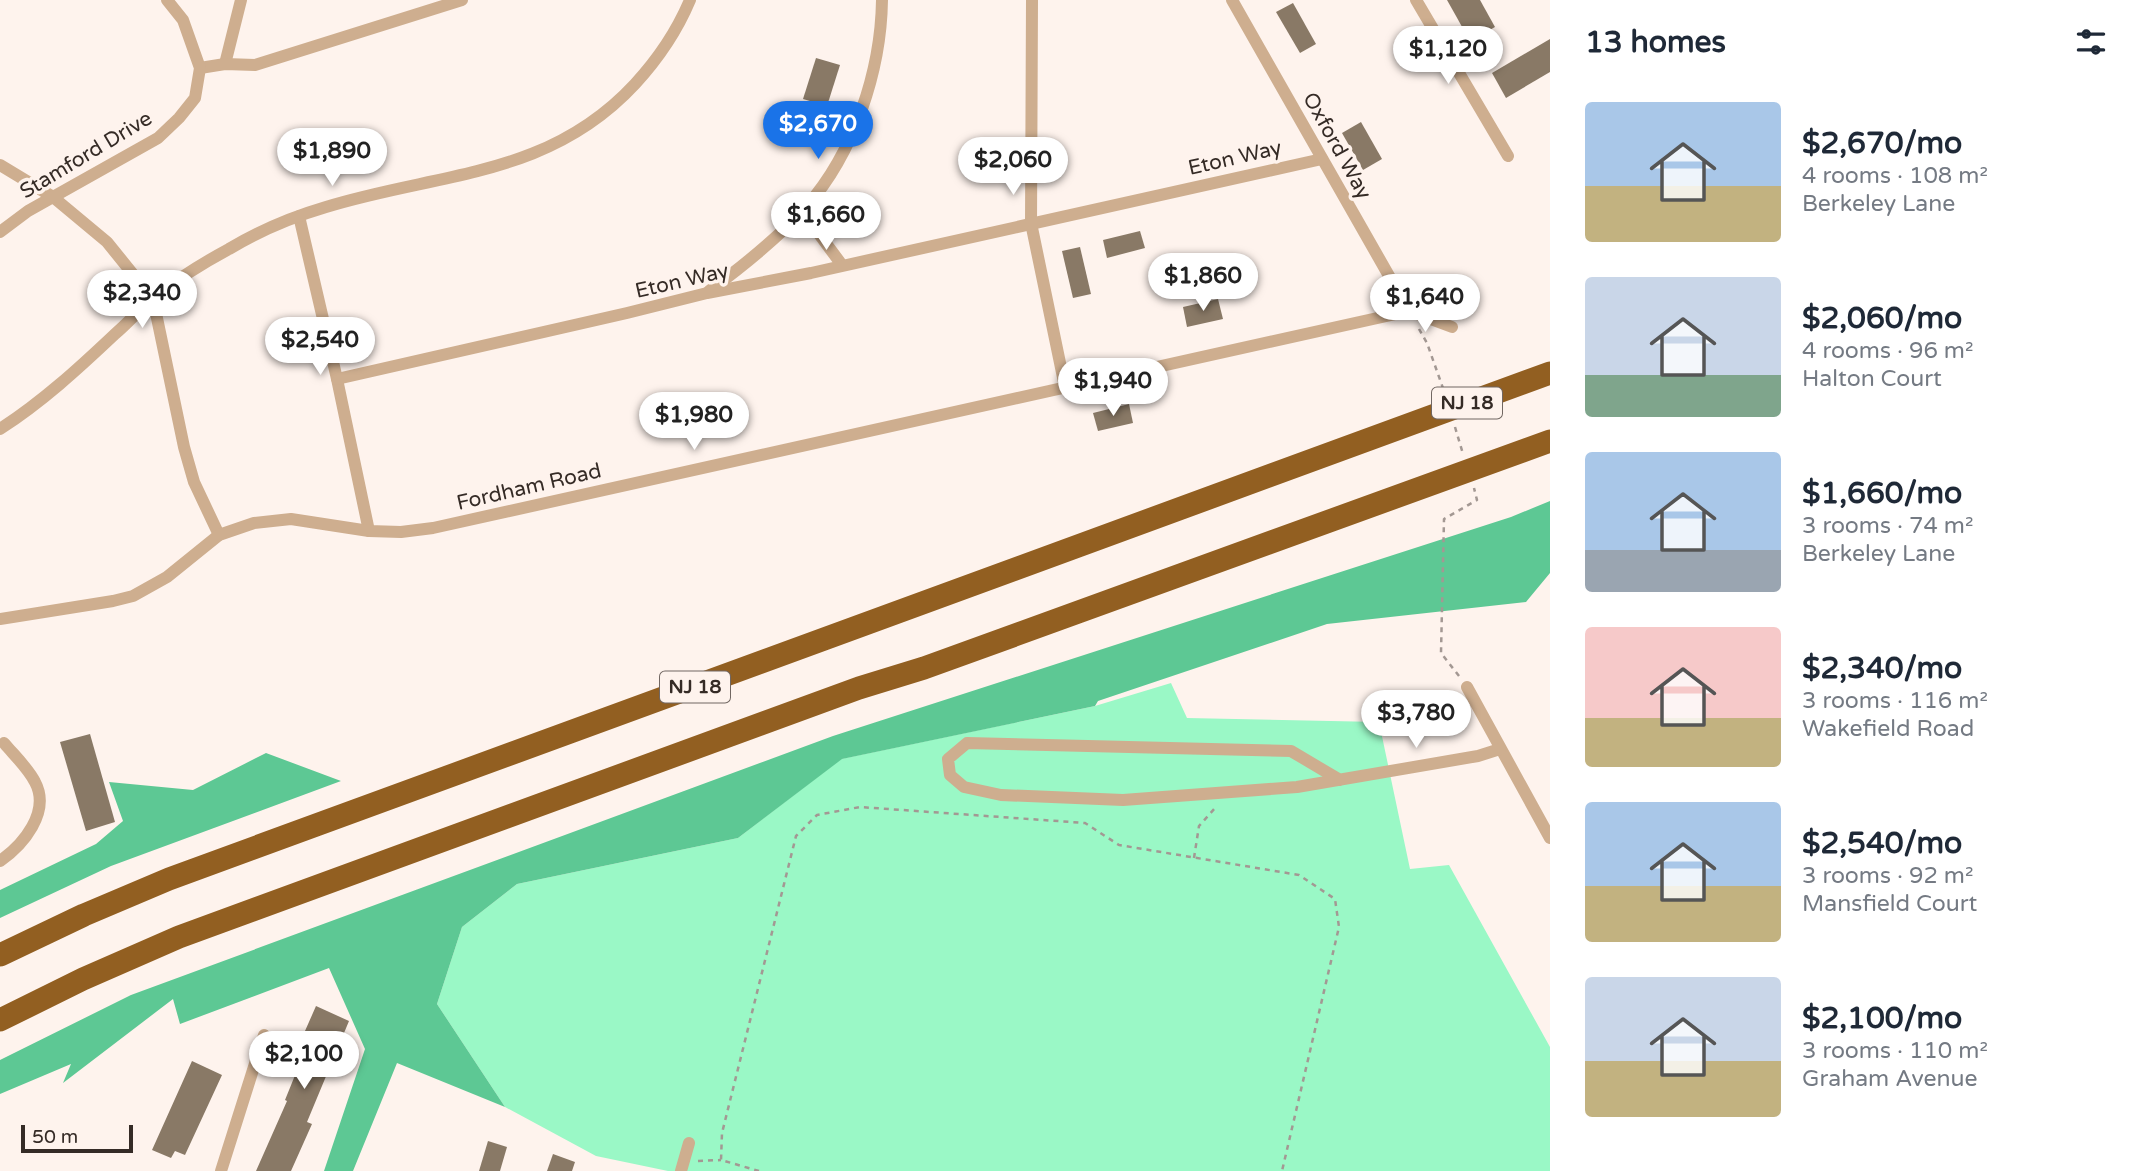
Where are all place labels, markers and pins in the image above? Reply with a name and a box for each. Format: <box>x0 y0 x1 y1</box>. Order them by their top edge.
pin: $1,120 <box>1391 27 1505 86</box>
pin: $2,670 <box>761 102 875 161</box>
pin: $1,890 <box>275 128 389 188</box>
pin: $2,060 <box>956 138 1070 197</box>
pin: $1,660 <box>769 192 883 252</box>
pin: $1,860 <box>1146 254 1260 313</box>
pin: $2,340 <box>85 270 199 330</box>
pin: $1,640 <box>1368 274 1482 334</box>
pin: $2,540 <box>263 318 377 377</box>
pin: $1,940 <box>1056 358 1170 418</box>
pin: $1,980 <box>637 392 751 452</box>
pin: $3,780 <box>1359 690 1473 750</box>
pin: $2,100 <box>247 1032 361 1091</box>

